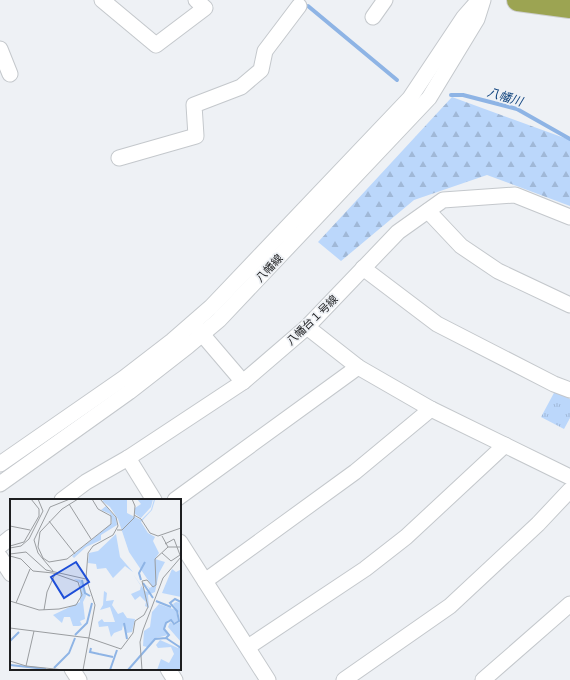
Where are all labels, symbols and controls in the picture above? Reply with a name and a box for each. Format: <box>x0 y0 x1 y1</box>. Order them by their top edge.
water label: 八幡川 <box>486 85 526 110</box>
street label: 八幡線 <box>253 252 285 285</box>
street label: 八幡台１号線 <box>284 293 341 348</box>
inset map <box>10 499 181 670</box>

